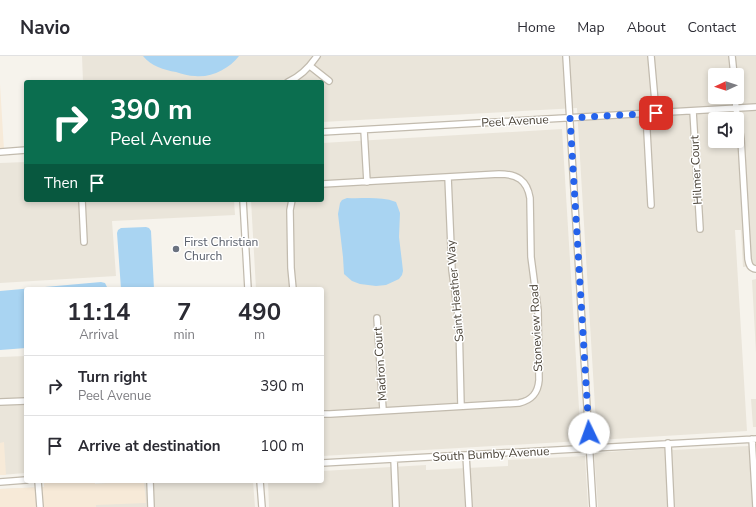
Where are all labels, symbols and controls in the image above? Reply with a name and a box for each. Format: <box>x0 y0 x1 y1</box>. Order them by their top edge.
text: Navio <box>20 15 70 41</box>
text: Home <box>517 18 555 37</box>
text: Map <box>577 18 605 37</box>
text: About <box>627 18 666 37</box>
text: Contact <box>688 18 736 37</box>
north arrow <box>708 68 744 104</box>
map controls <box>708 68 744 148</box>
text: 390 m <box>110 91 193 129</box>
icon: right <box>44 96 96 148</box>
pin <box>639 96 673 130</box>
icon: arrive <box>645 102 667 124</box>
street label: Peel Avenue <box>481 111 549 131</box>
button: sound <box>708 112 744 148</box>
text: Peel Avenue <box>110 127 211 151</box>
street label: Hilmer Court <box>686 134 706 205</box>
icon: arrive <box>86 172 108 194</box>
text: Then <box>44 173 78 193</box>
place label: First Christian Church <box>184 234 258 264</box>
street label: Saint Heather Way <box>443 239 467 343</box>
marker: First Christian Church <box>171 244 181 254</box>
street label: Stoneview Road <box>526 284 546 372</box>
text: 11:14 <box>67 296 130 328</box>
text: 7 <box>177 296 191 328</box>
text: 490 <box>238 296 281 328</box>
text: Arrival <box>79 326 118 344</box>
text: min <box>173 326 195 344</box>
text: m <box>254 326 265 344</box>
street label: Madron Court <box>369 326 391 402</box>
text: Turn right <box>78 367 147 387</box>
icon: right <box>44 375 66 397</box>
text: 390 m <box>260 376 304 396</box>
text: Peel Avenue <box>78 387 151 405</box>
position arrow <box>568 412 610 454</box>
icon: arrive <box>44 435 66 457</box>
text: Arrive at destination <box>78 436 221 456</box>
text: 100 m <box>260 436 304 456</box>
street label: South Bumby Avenue <box>432 443 550 465</box>

